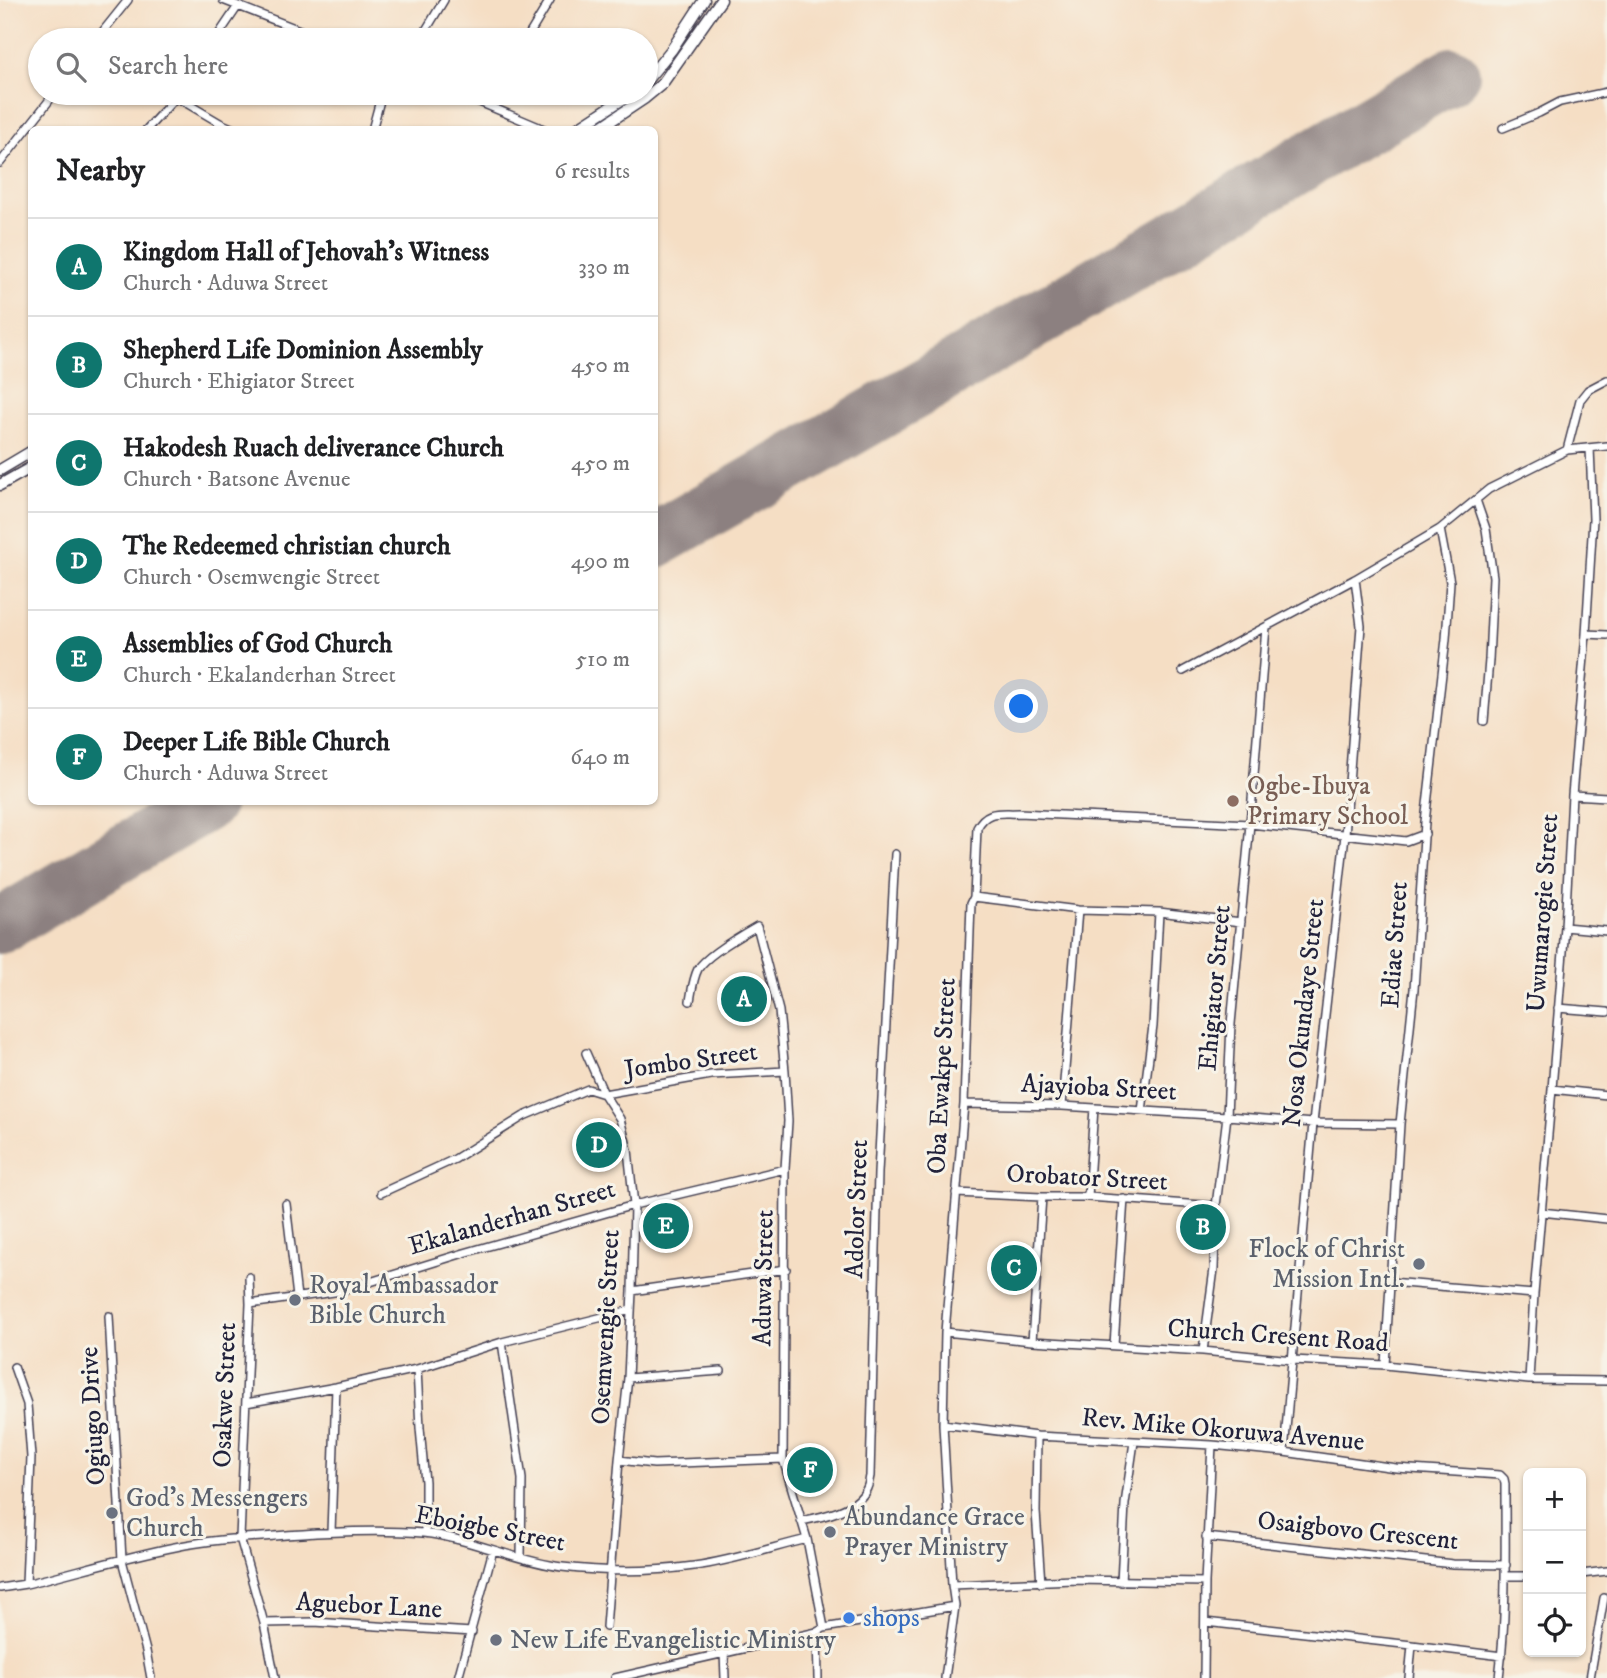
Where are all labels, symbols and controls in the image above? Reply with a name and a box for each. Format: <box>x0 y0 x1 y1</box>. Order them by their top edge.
search box <box>28 28 658 105</box>
icon: search <box>52 48 90 86</box>
text: Search here <box>108 50 228 83</box>
text: Nearby <box>56 153 145 190</box>
text: 6 results <box>554 157 630 186</box>
text: Kingdom Hall of Jehovah's Witness <box>123 236 489 269</box>
text: A <box>72 253 86 282</box>
text: 330 m <box>578 253 630 282</box>
text: Church · Aduwa Street <box>123 269 328 298</box>
text: Shepherd Life Dominion Assembly <box>123 334 483 367</box>
text: B <box>72 351 86 380</box>
text: 450 m <box>571 351 630 380</box>
text: Church · Ehigiator Street <box>123 367 355 396</box>
text: Hakodesh Ruach deliverance Church <box>123 432 504 465</box>
text: C <box>71 449 87 478</box>
text: 450 m <box>571 449 630 478</box>
text: Church · Batsone Avenue <box>123 465 350 494</box>
text: The Redeemed christian church <box>123 530 451 563</box>
text: D <box>70 547 88 576</box>
text: 490 m <box>571 547 630 576</box>
text: Church · Osemwengie Street <box>123 563 380 592</box>
text: Assemblies of God Church <box>123 628 392 661</box>
text: E <box>71 645 87 674</box>
text: 510 m <box>576 645 630 674</box>
text: Church · Ekalanderhan Street <box>123 661 396 690</box>
your location <box>1004 689 1038 723</box>
text: Deeper Life Bible Church <box>123 726 390 759</box>
text: F <box>72 743 86 772</box>
text: 640 m <box>570 743 630 772</box>
text: Church · Aduwa Street <box>123 759 328 788</box>
place label: Ogbe-Ibuya Primary School <box>1247 770 1408 833</box>
marker: Ogbe-Ibuya Primary School <box>1225 793 1241 809</box>
street label: Uwumarogie Street <box>1520 813 1566 1013</box>
street label: Ediae Street <box>1374 881 1416 1009</box>
street label: Nosa Okundaye Street <box>1276 897 1332 1129</box>
street label: Ehigiator Street <box>1191 903 1239 1073</box>
pin: A <box>721 973 767 1025</box>
street label: Oba Ewakpe Street <box>920 977 964 1175</box>
street label: Jombo Street <box>620 1035 760 1087</box>
street label: Ajayioba Street <box>1020 1067 1178 1109</box>
pin: D <box>576 1119 622 1171</box>
street label: Adolor Street <box>838 1139 876 1279</box>
street label: Orobator Street <box>1005 1157 1169 1199</box>
street label: Ekalanderhan Street <box>405 1173 619 1263</box>
pin: E <box>643 1200 689 1252</box>
pin: B <box>1180 1201 1226 1253</box>
street label: Aduwa Street <box>746 1209 782 1347</box>
street label: Osemwengie Street <box>584 1229 628 1425</box>
place label: Flock of Christ Mission Intl. <box>1248 1233 1405 1296</box>
pin: C <box>991 1242 1037 1294</box>
marker: Flock of Christ Mission Intl. <box>1411 1256 1427 1272</box>
place label: Royal Ambassador Bible Church <box>309 1269 499 1332</box>
marker: Royal Ambassador Bible Church <box>287 1292 303 1308</box>
street label: Church Cresent Road <box>1166 1312 1390 1360</box>
street label: Osakwe Street <box>206 1322 244 1468</box>
street label: Ogiugo Drive <box>73 1346 113 1486</box>
street label: Rev. Mike Okoruwa Avenue <box>1080 1401 1366 1459</box>
pin: F <box>787 1444 833 1496</box>
map controls <box>1523 1468 1586 1657</box>
button: + <box>1523 1468 1586 1531</box>
place label: God's Messengers Church <box>126 1482 308 1545</box>
street label: Eboigbe Street <box>412 1498 568 1560</box>
place label: Abundance Grace Prayer Ministry <box>844 1501 1025 1564</box>
street label: Osaigbovo Crescent <box>1256 1504 1460 1558</box>
marker: God's Messengers Church <box>104 1505 120 1521</box>
marker: Abundance Grace Prayer Ministry <box>822 1524 838 1540</box>
button: − <box>1523 1531 1586 1594</box>
street label: Aguebor Lane <box>295 1586 443 1626</box>
button: locate <box>1523 1594 1586 1657</box>
place label: shops <box>863 1602 920 1635</box>
marker: shops <box>841 1610 857 1626</box>
place label: New Life Evangelistic Ministry <box>510 1624 837 1657</box>
marker: New Life Evangelistic Ministry <box>488 1632 504 1648</box>

